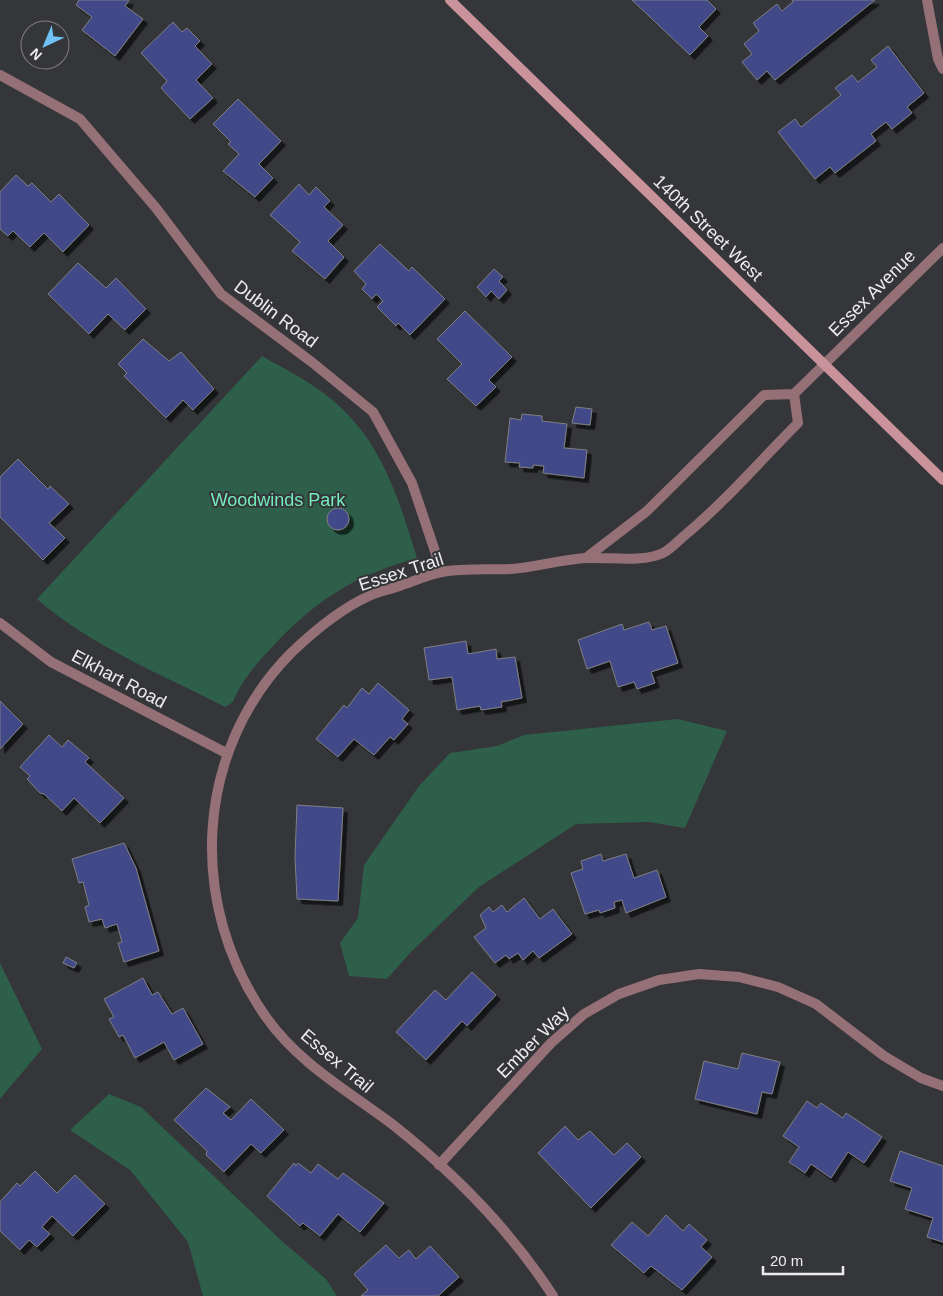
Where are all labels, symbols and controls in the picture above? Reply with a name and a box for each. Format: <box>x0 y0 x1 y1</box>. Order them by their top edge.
north arrow <box>20 20 70 70</box>
text: N <box>27 45 45 64</box>
street label: 140th Street West <box>649 171 767 285</box>
street label: Essex Avenue <box>825 246 919 340</box>
street label: Dublin Road <box>230 276 322 352</box>
park label: Woodwinds Park <box>211 490 346 510</box>
street label: Essex Trail <box>356 549 446 595</box>
street label: Elkhart Road <box>68 646 170 712</box>
street label: Ember Way <box>493 1002 573 1082</box>
street label: Essex Trail <box>297 1025 377 1097</box>
scale bar <box>763 1244 843 1276</box>
text: 20 m <box>770 1252 803 1269</box>

